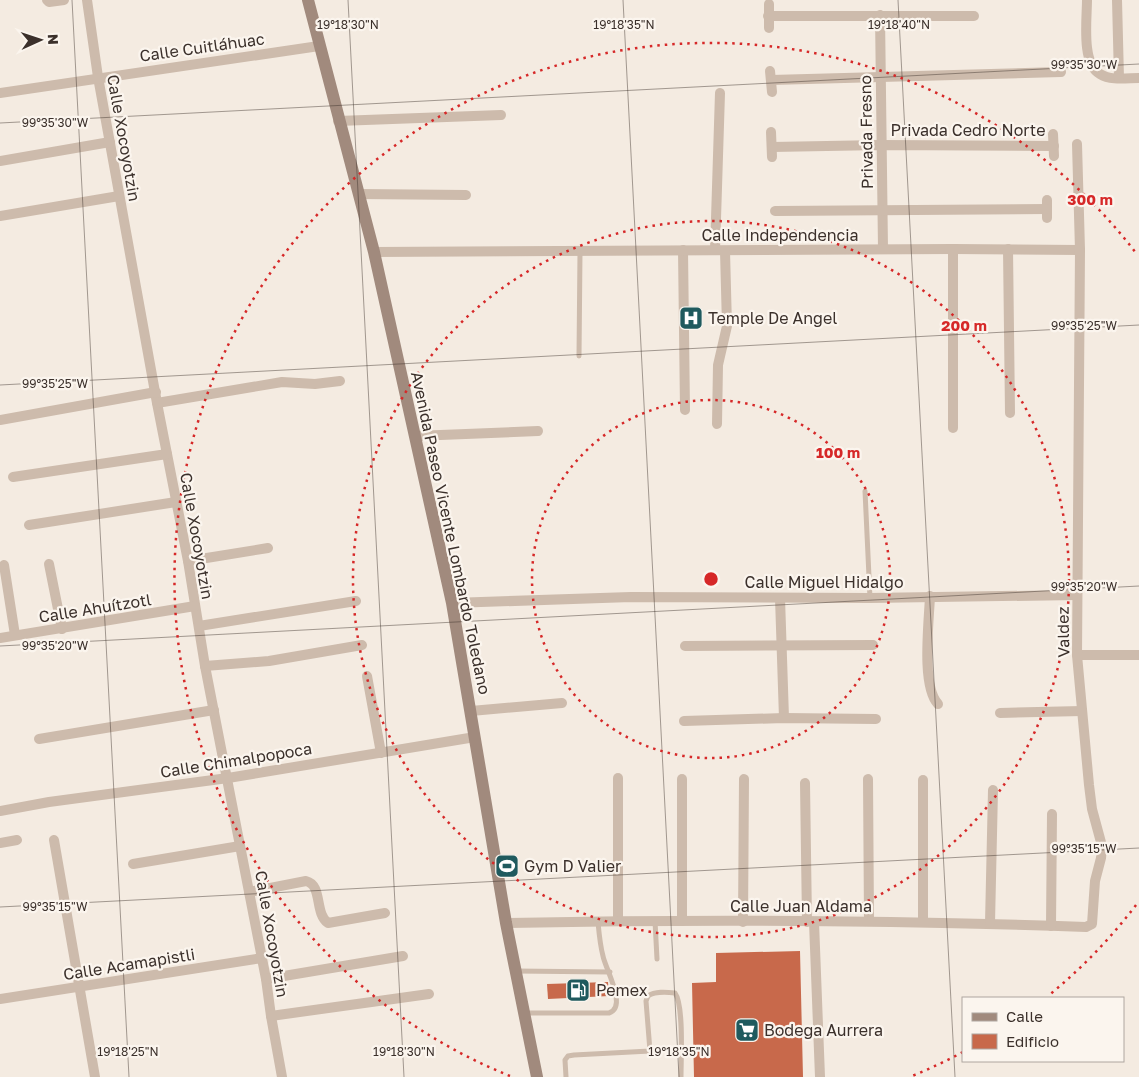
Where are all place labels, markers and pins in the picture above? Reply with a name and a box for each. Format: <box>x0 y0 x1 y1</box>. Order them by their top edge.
hospital icon: Temple De Angel <box>678 305 704 331</box>
place label: Temple De Angel <box>708 308 837 328</box>
centre of rings <box>702 570 720 588</box>
sports icon: Gym D Valier <box>494 853 520 879</box>
place label: Gym D Valier <box>524 856 621 876</box>
fuel station icon: Pemex <box>565 977 591 1003</box>
place label: Pemex <box>596 980 648 1000</box>
supermarket icon: Bodega Aurrera <box>734 1017 760 1043</box>
place label: Bodega Aurrera <box>764 1020 883 1040</box>

